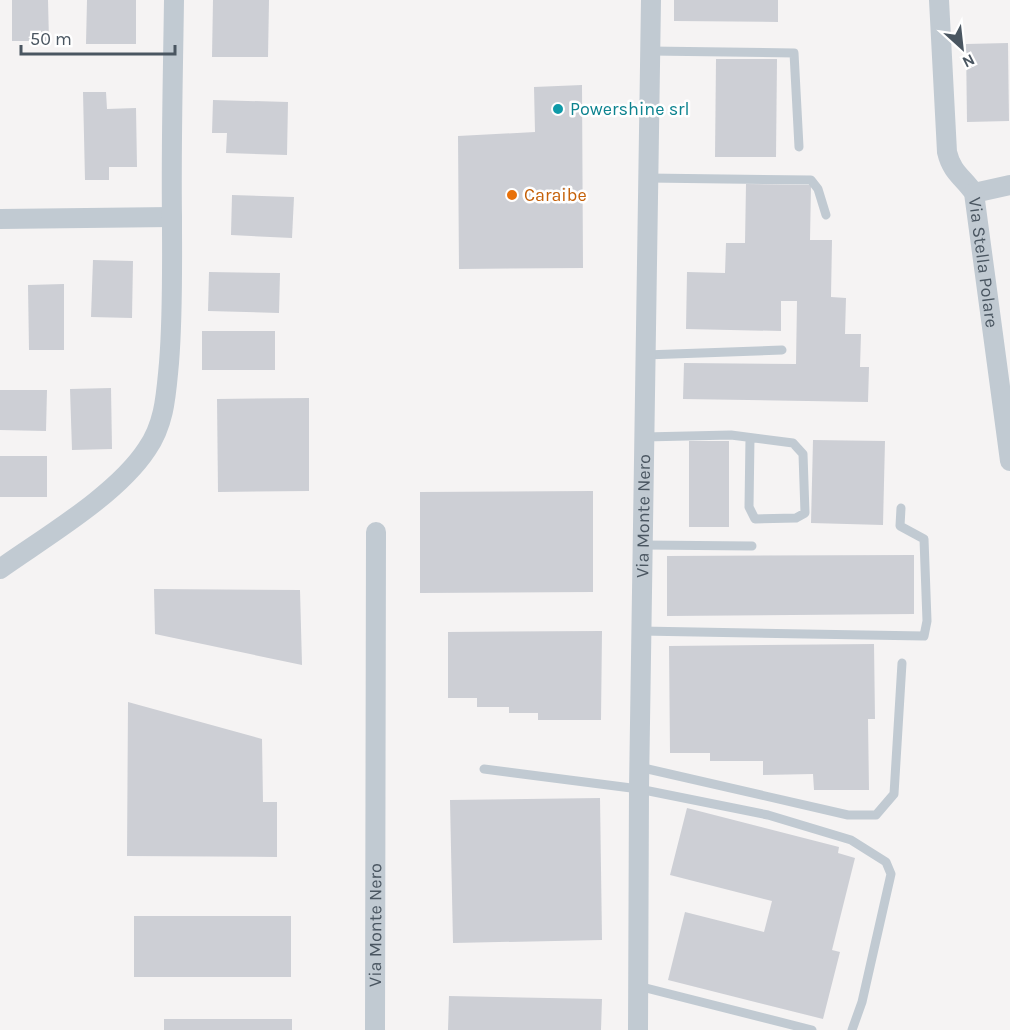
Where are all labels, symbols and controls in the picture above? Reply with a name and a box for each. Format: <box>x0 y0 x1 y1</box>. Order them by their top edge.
scale bar <box>21 18 176 56</box>
north arrow <box>932 18 992 78</box>
text: 50 m <box>30 28 72 50</box>
text: N <box>959 50 978 72</box>
place label: Powershine srl <box>570 98 690 120</box>
marker: Powershine srl <box>551 102 565 116</box>
place label: Caraibe <box>524 184 587 206</box>
marker: Caraibe <box>505 188 519 202</box>
street label: Via Stella Polare <box>964 196 1003 329</box>
street label: Via Monte Nero <box>631 454 655 578</box>
street label: Via Monte Nero <box>364 863 386 987</box>

